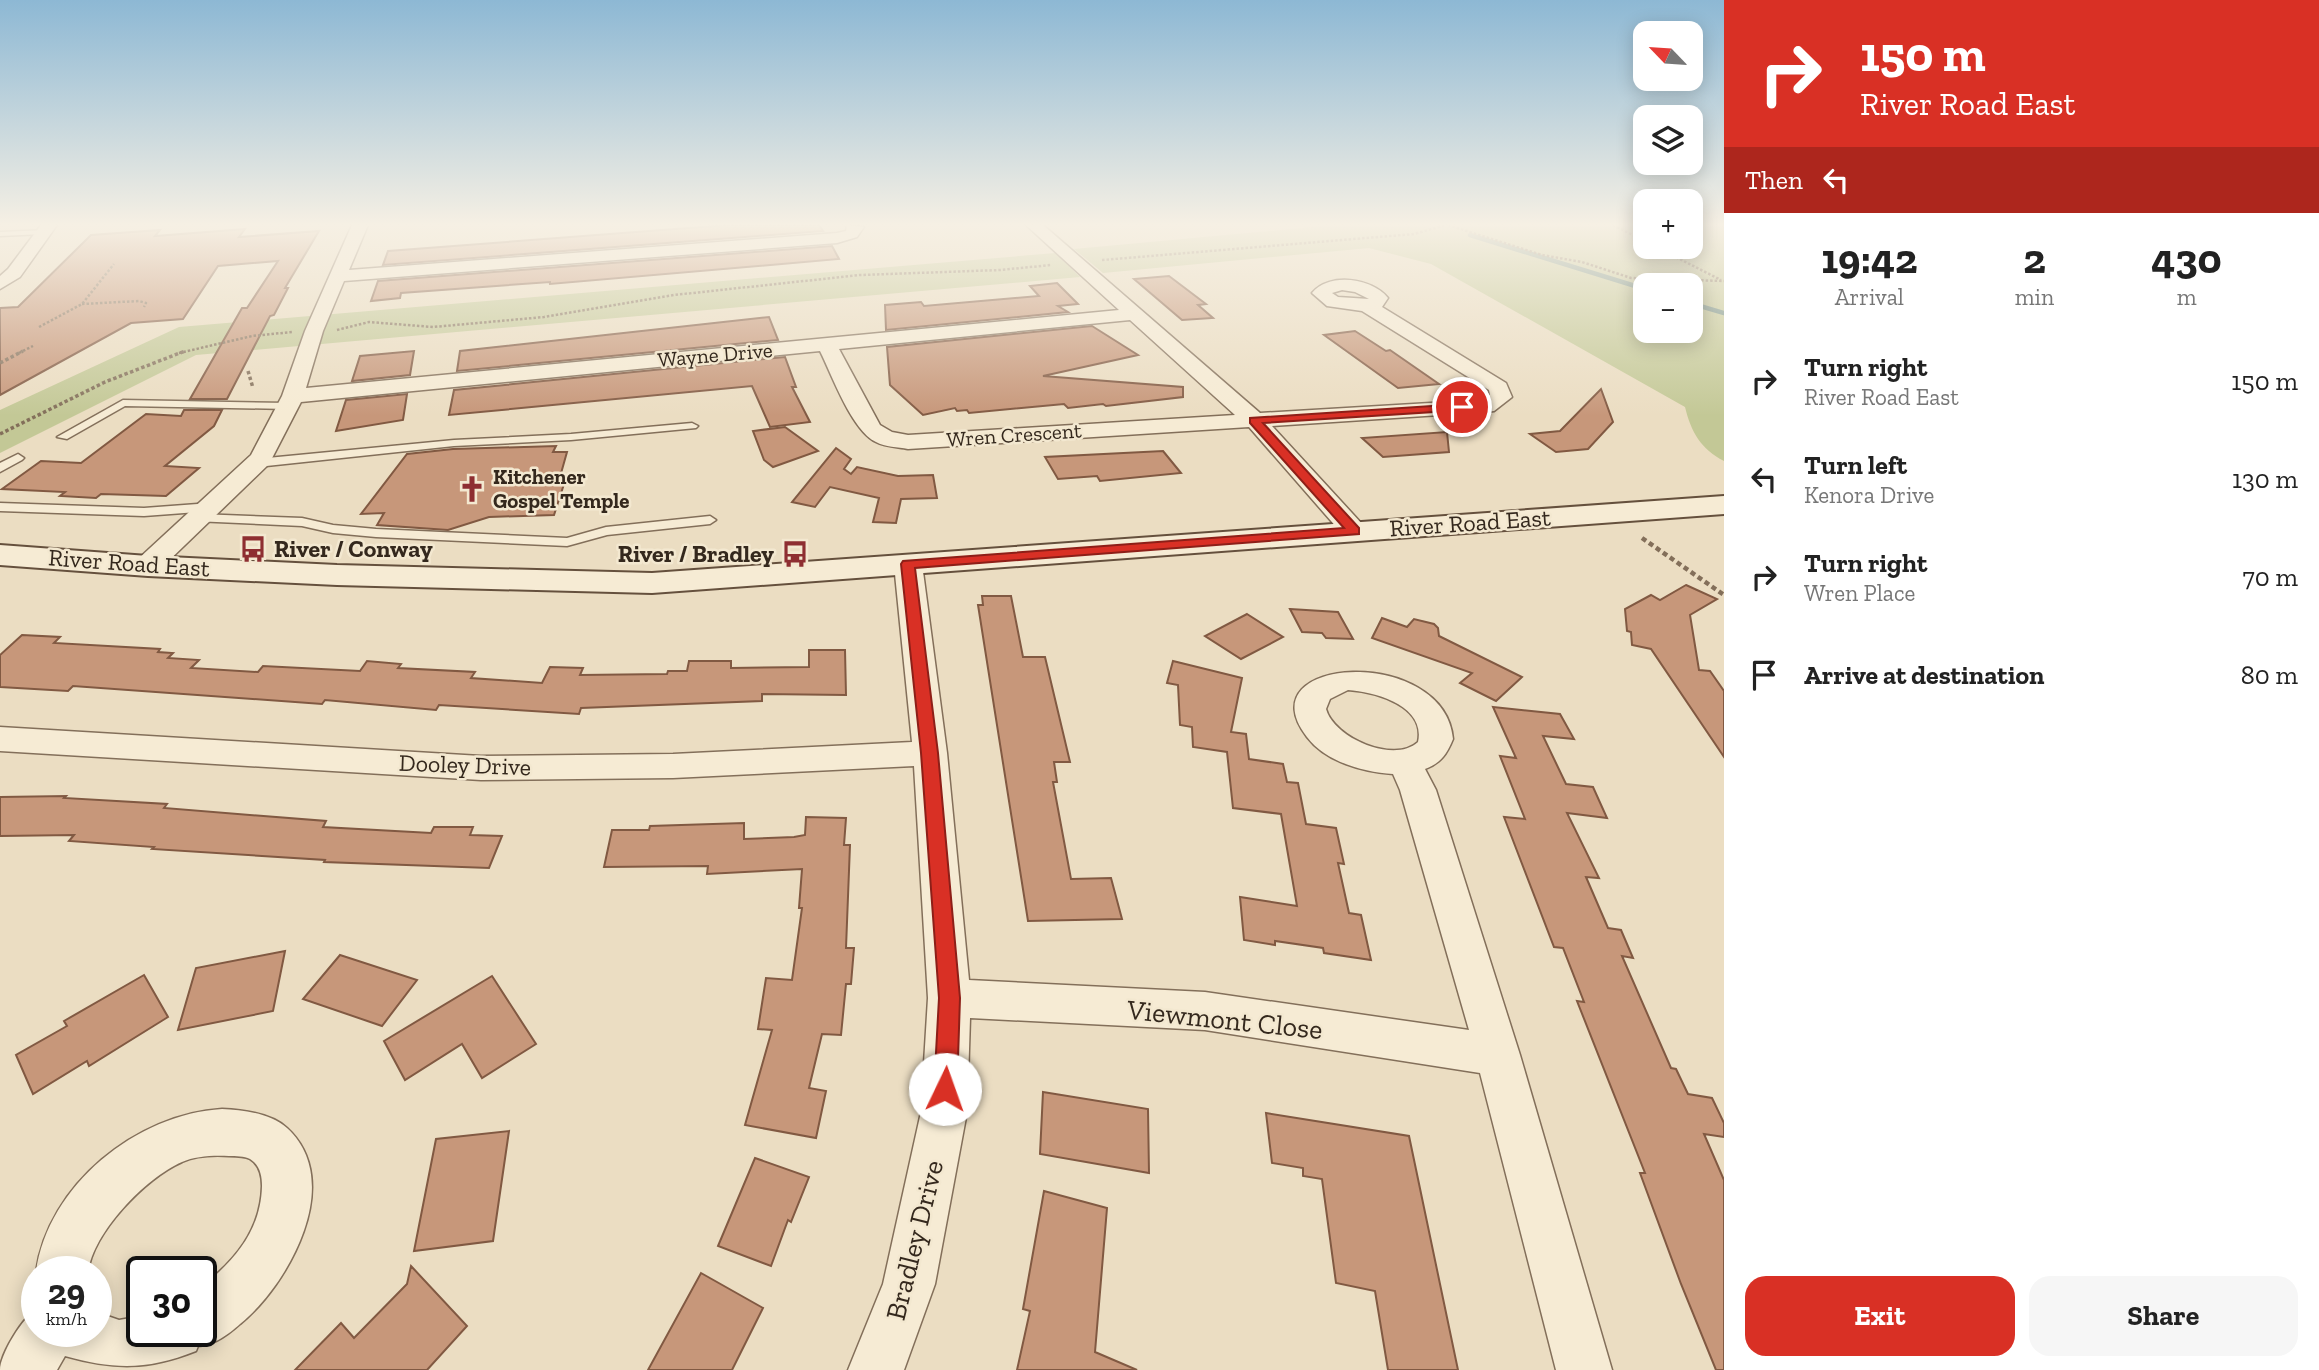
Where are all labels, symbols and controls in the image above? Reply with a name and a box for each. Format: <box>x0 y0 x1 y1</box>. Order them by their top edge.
north arrow <box>1633 21 1703 91</box>
map controls <box>1633 21 1703 343</box>
text: 150 m <box>1860 25 1986 84</box>
icon: right <box>1745 28 1836 119</box>
text: River Road East <box>1860 85 2076 123</box>
button: layers <box>1633 105 1703 175</box>
icon: left <box>1817 161 1855 199</box>
text: Then <box>1745 164 1803 196</box>
button: + <box>1633 189 1703 259</box>
text: 19:42 <box>1821 233 1918 284</box>
text: 2 <box>2023 233 2046 284</box>
text: 430 <box>2151 233 2222 284</box>
button: − <box>1633 273 1703 343</box>
text: Arrival <box>1835 283 1904 311</box>
text: min <box>2015 283 2054 311</box>
text: m <box>2177 283 2196 311</box>
street label: Wayne Drive <box>656 337 774 372</box>
text: Turn right <box>1804 351 1927 383</box>
icon: right <box>1745 362 1783 400</box>
text: 150 m <box>2231 365 2298 397</box>
pin <box>1432 377 1492 437</box>
text: River Road East <box>1804 383 1959 411</box>
icon: arrive <box>1443 388 1481 426</box>
street label: Wren Crescent <box>946 417 1082 452</box>
text: Turn left <box>1804 449 1907 481</box>
icon: left <box>1745 460 1783 498</box>
text: 130 m <box>2232 463 2298 495</box>
place label: Kitchener Gospel Temple <box>493 464 629 513</box>
church icon: Kitchener Gospel Temple <box>457 474 487 504</box>
text: Kenora Drive <box>1804 481 1934 509</box>
street label: River Road East <box>1388 502 1552 543</box>
bus stop icon: River / Conway <box>238 534 268 564</box>
place label: River / Conway <box>274 534 433 563</box>
place label: River / Bradley <box>618 539 774 568</box>
bus stop icon: River / Bradley <box>780 539 810 569</box>
street label: River Road East <box>47 542 211 583</box>
text: Turn right <box>1804 547 1927 579</box>
icon: right <box>1745 558 1783 596</box>
text: 70 m <box>2242 561 2298 593</box>
text: Wren Place <box>1804 579 1915 607</box>
icon: arrive <box>1745 656 1783 694</box>
text: Arrive at destination <box>1804 659 2044 691</box>
text: 80 m <box>2241 659 2298 691</box>
street label: Dooley Drive <box>398 748 532 781</box>
street label: Viewmont Close <box>1125 993 1324 1046</box>
position arrow <box>908 1052 982 1126</box>
street label: Bradley Drive <box>879 1157 950 1323</box>
speed limit sign: 30 <box>126 1256 217 1347</box>
text: 29 <box>48 1271 85 1313</box>
button: Exit <box>1745 1276 2015 1356</box>
button: Share <box>2029 1276 2298 1356</box>
text: km/h <box>46 1308 87 1330</box>

